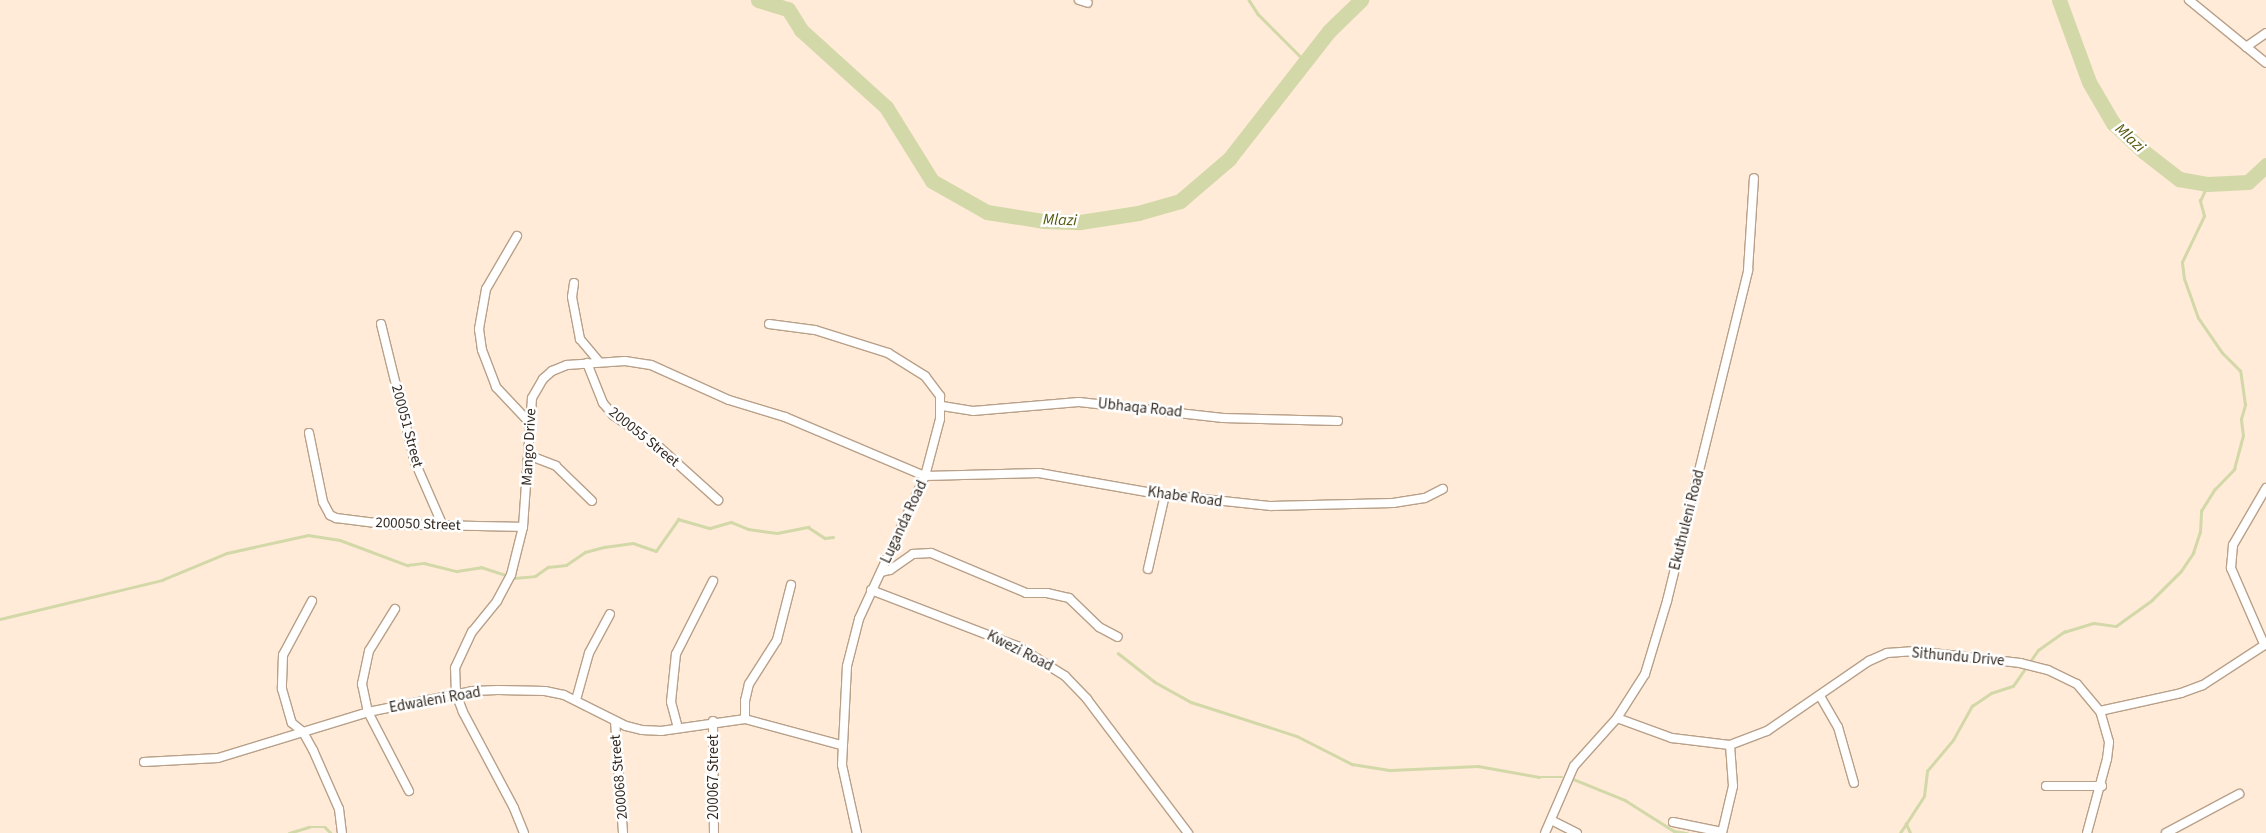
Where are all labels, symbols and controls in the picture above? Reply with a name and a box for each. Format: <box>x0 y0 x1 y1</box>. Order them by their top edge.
water label: Mlazi <box>2111 119 2149 157</box>
water label: Mlazi <box>1043 210 1077 230</box>
street label: 200051 Street <box>387 382 427 470</box>
street label: Ubhaqa Road <box>1097 395 1183 421</box>
street label: 200055 Street <box>605 403 683 471</box>
street label: Mango Drive <box>518 408 540 486</box>
street label: Ekuthuleni Road <box>1666 468 1708 572</box>
street label: Luganda Road <box>877 478 931 566</box>
street label: Khabe Road <box>1146 483 1224 511</box>
street label: 200050 Street <box>375 514 461 534</box>
street label: Kwezi Road <box>984 627 1056 675</box>
street label: Sithundu Drive <box>1911 644 2005 670</box>
street label: Edwaleni Road <box>388 683 482 717</box>
street label: 200068 Street <box>606 734 632 820</box>
street label: 200067 Street <box>705 734 723 820</box>

